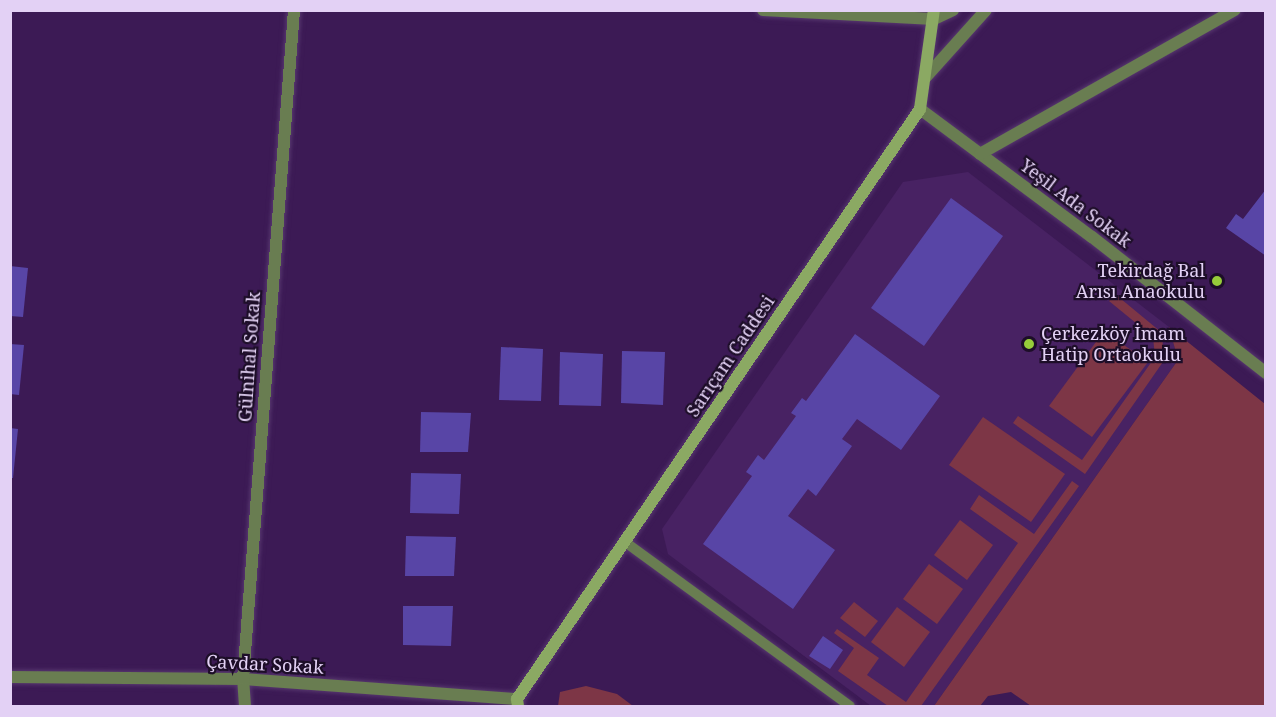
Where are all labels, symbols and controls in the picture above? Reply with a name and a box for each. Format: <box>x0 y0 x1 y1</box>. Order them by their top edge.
street label: Yeşil Ada Sokak <box>1016 154 1136 252</box>
place label: Tekirdağ Bal Arısı Anaokulu <box>1076 260 1205 302</box>
marker: Tekirdağ Bal Arısı Anaokulu <box>1210 274 1224 288</box>
street label: Gülnihal Sokak <box>234 291 264 423</box>
street label: Sarıçam Caddesi <box>681 291 779 421</box>
place label: Çerkezköy İmam Hatip Ortaokulu <box>1041 323 1185 366</box>
marker: Çerkezköy İmam Hatip Ortaokulu <box>1022 337 1036 351</box>
street label: Çavdar Sokak <box>206 650 324 678</box>

